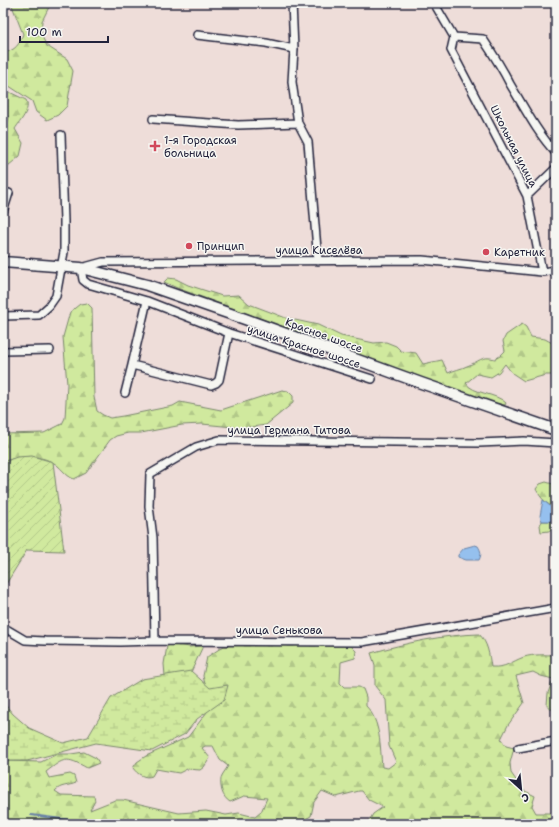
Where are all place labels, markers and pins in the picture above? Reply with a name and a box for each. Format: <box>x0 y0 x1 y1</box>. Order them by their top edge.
place label: 1-я Городская больница <box>164 133 237 161</box>
marker: 1-я Городская больница <box>149 140 161 152</box>
place label: Принцип <box>197 239 244 254</box>
marker: Принцип <box>184 241 194 251</box>
place label: Каретник <box>494 245 545 260</box>
marker: Каретник <box>481 247 491 257</box>

